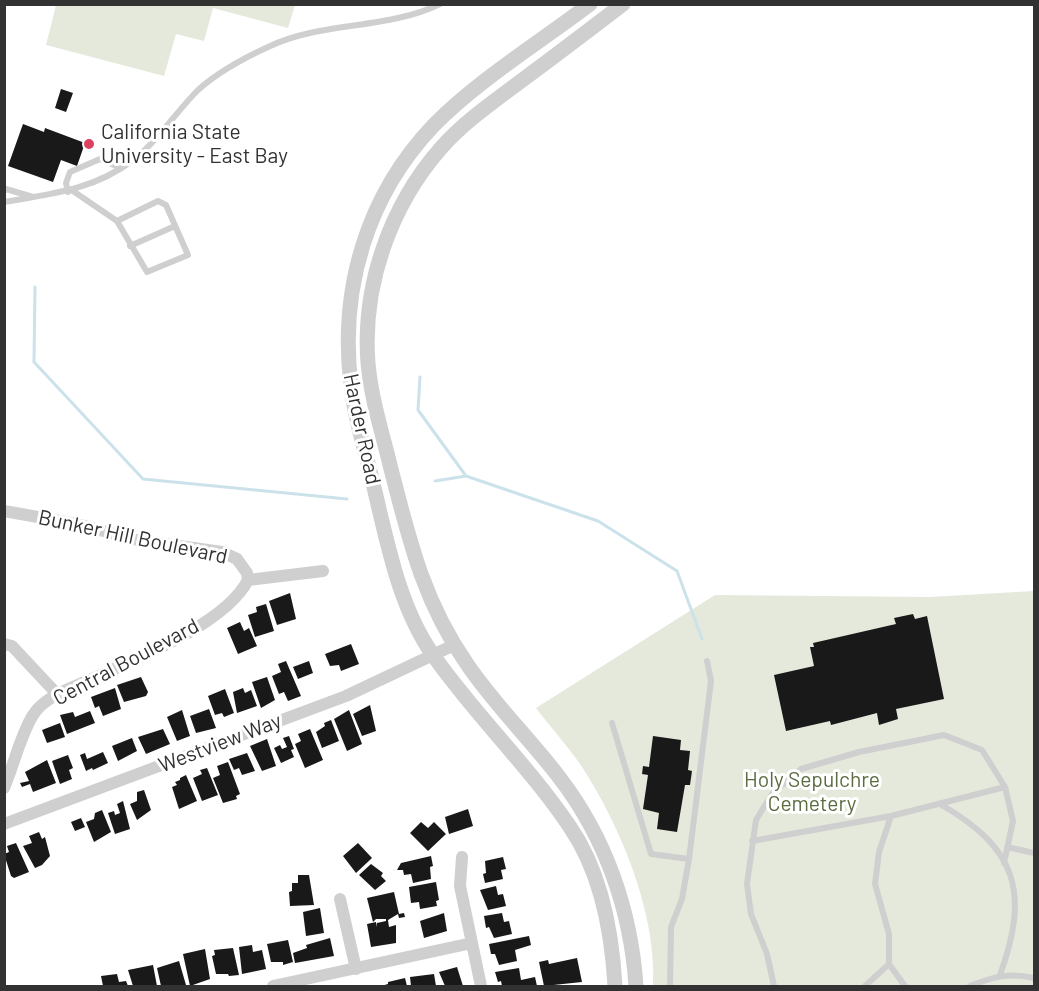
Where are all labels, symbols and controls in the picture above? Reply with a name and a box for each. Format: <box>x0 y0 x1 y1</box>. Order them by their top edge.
place label: California State University - East Bay <box>101 119 288 169</box>
marker: California State University - East Bay <box>82 137 96 151</box>
street label: Harder Road <box>338 371 386 487</box>
street label: Bunker Hill Boulevard <box>36 505 230 569</box>
street label: Central Boulevard <box>49 613 203 711</box>
street label: Westview Way <box>155 708 285 778</box>
park label: Holy Sepulchre Cemetery <box>744 767 880 817</box>

